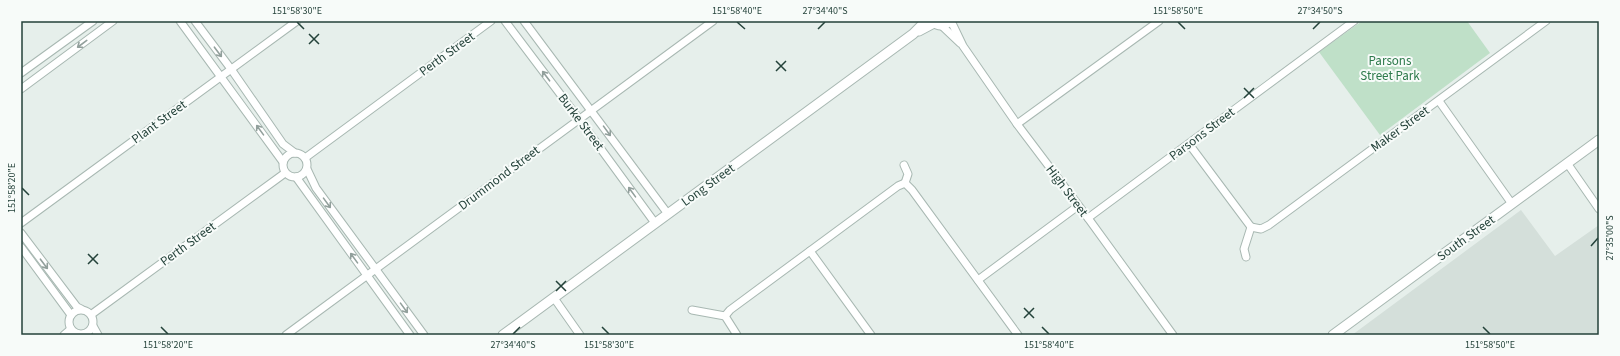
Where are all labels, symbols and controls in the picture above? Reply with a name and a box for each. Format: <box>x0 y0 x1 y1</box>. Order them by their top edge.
text: 151°58'30"E <box>272 4 322 18</box>
text: 151°58'40"E <box>712 4 762 18</box>
text: 27°34'40"S <box>802 4 848 18</box>
text: 151°58'50"E <box>1153 4 1203 18</box>
text: 27°34'50"S <box>1297 4 1343 18</box>
street label: Perth Street <box>416 27 479 80</box>
one-way arrow <box>76 40 87 48</box>
one-way arrow <box>214 46 223 57</box>
park label: Parsons Street Park <box>1360 52 1420 85</box>
one-way arrow <box>542 70 551 81</box>
street label: Burke Street <box>554 90 609 155</box>
street label: Plant Street <box>128 96 191 148</box>
street label: Maker Street <box>1367 101 1433 156</box>
street label: Parsons Street <box>1165 103 1239 165</box>
one-way arrow <box>256 125 264 136</box>
one-way arrow <box>602 125 611 136</box>
street label: Drummond Street <box>455 141 544 215</box>
street label: Long Street <box>678 159 739 211</box>
street label: High Street <box>1042 161 1093 221</box>
text: 151°58'20"E <box>5 163 19 213</box>
one-way arrow <box>628 186 636 197</box>
one-way arrow <box>323 197 331 208</box>
street label: South Street <box>1433 210 1499 265</box>
text: 27°35'00"S <box>1603 215 1617 261</box>
street label: Perth Street <box>157 217 220 270</box>
one-way arrow <box>350 253 358 264</box>
one-way arrow <box>40 258 49 269</box>
one-way arrow <box>399 302 408 313</box>
text: 151°58'20"E <box>143 338 193 352</box>
text: 27°34'40"S <box>490 338 536 352</box>
text: 151°58'30"E <box>584 338 634 352</box>
text: 151°58'40"E <box>1024 338 1074 352</box>
text: 151°58'50"E <box>1465 338 1515 352</box>

